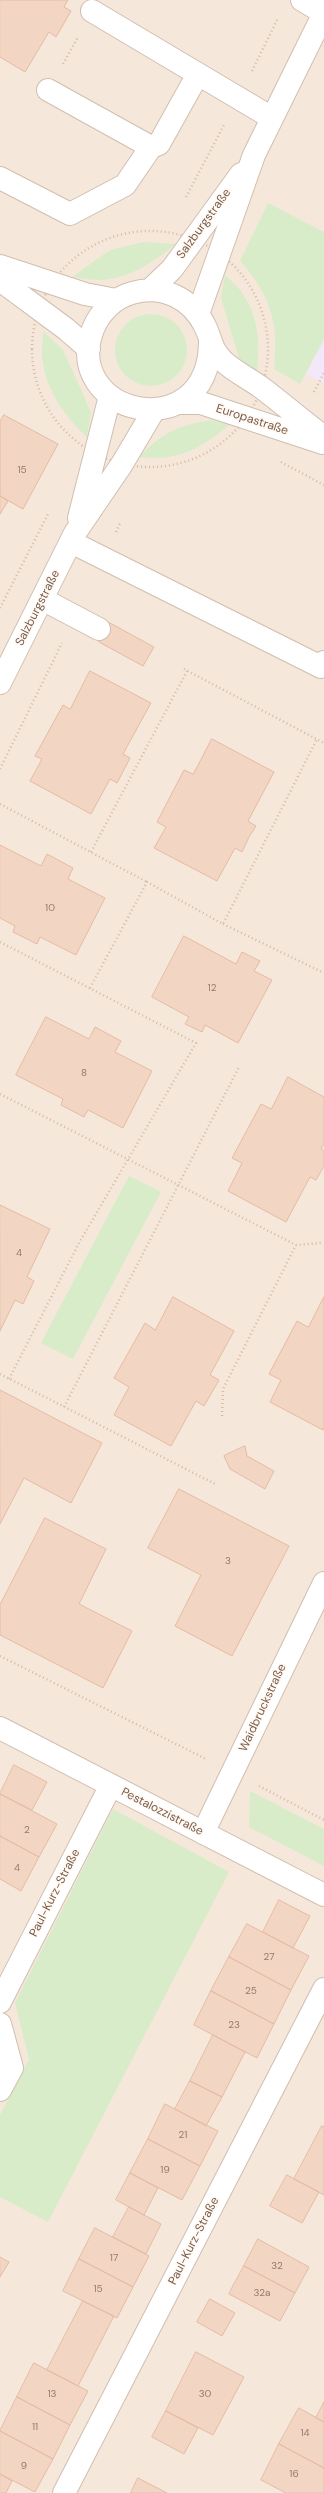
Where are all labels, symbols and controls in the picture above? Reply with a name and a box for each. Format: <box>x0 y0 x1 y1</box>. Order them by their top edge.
street label: Salzburgstraße <box>174 186 234 262</box>
street label: Europastraße <box>214 402 290 438</box>
house number: 15 <box>17 464 27 476</box>
street label: Salzburgstraße <box>13 568 63 648</box>
house number: 10 <box>45 902 55 914</box>
house number: 12 <box>208 982 216 994</box>
house number: 8 <box>81 1067 87 1079</box>
house number: 4 <box>16 1247 22 1259</box>
house number: 3 <box>225 1555 231 1567</box>
street label: Waidbruckstraße <box>236 1662 290 1754</box>
street label: Pestalozzistraße <box>119 1785 205 1839</box>
house number: 2 <box>24 1824 30 1836</box>
street label: Paul-Kurz-Straße <box>27 1847 83 1939</box>
house number: 4 <box>14 1862 20 1874</box>
house number: 27 <box>264 1951 274 1963</box>
house number: 25 <box>245 1985 257 1997</box>
house number: 23 <box>228 2019 240 2031</box>
house number: 21 <box>179 2129 187 2141</box>
house number: 19 <box>160 2164 170 2176</box>
street label: Paul-Kurz-Straße <box>166 2195 222 2287</box>
house number: 17 <box>110 2252 118 2264</box>
house number: 32 <box>271 2260 283 2272</box>
house number: 15 <box>93 2283 103 2295</box>
house number: 32a <box>253 2287 271 2299</box>
house number: 13 <box>47 2388 57 2400</box>
house number: 30 <box>199 2388 211 2400</box>
house number: 11 <box>32 2421 38 2433</box>
house number: 14 <box>300 2427 310 2439</box>
house number: 9 <box>21 2460 27 2472</box>
house number: 16 <box>289 2468 299 2480</box>

